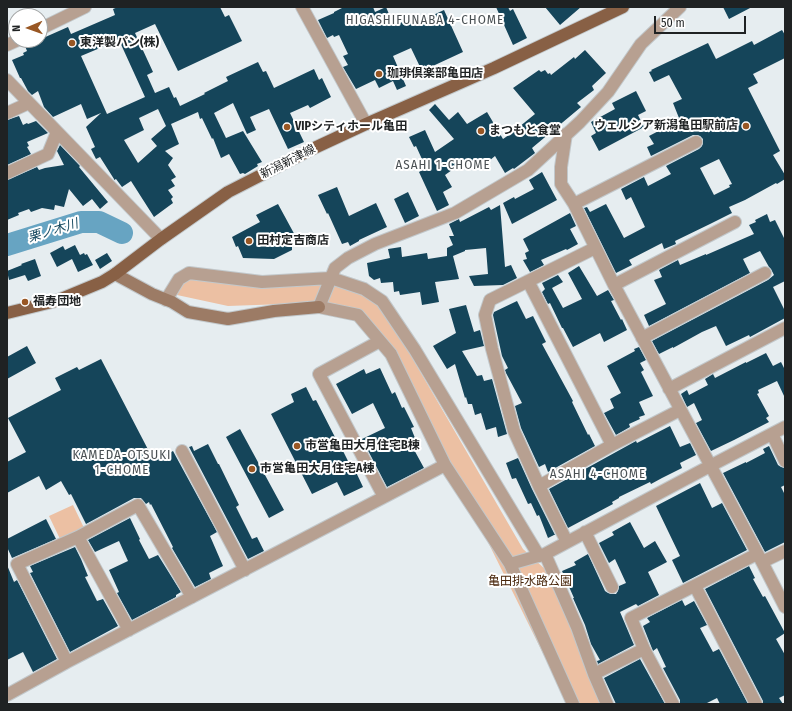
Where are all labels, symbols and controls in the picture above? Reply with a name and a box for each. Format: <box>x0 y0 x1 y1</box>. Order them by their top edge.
north arrow <box>8 8 48 48</box>
scale bar <box>656 8 748 34</box>
district label: HIGASHIFUNABA 4-CHOME <box>346 12 504 28</box>
text: 50 m <box>661 16 685 30</box>
text: N <box>10 25 23 32</box>
place label: 東洋製パン(株) <box>80 36 159 50</box>
marker: 東洋製パン(株) <box>67 38 77 48</box>
place label: 珈琲倶楽部亀田店 <box>387 67 483 81</box>
marker: 珈琲倶楽部亀田店 <box>374 69 384 79</box>
place label: ウェルシア新潟亀田駅前店 <box>594 119 738 133</box>
place label: VIPシティホール亀田 <box>295 120 407 134</box>
marker: ウェルシア新潟亀田駅前店 <box>741 121 751 131</box>
marker: VIPシティホール亀田 <box>282 122 292 132</box>
place label: まつもと食堂 <box>489 124 561 138</box>
marker: まつもと食堂 <box>476 126 486 136</box>
street label: 新潟新津線 <box>258 142 318 182</box>
district label: ASAHI 1-CHOME <box>395 157 491 173</box>
water label: 栗ノ木川 <box>26 216 80 246</box>
place label: 田村定吉商店 <box>257 234 329 248</box>
marker: 田村定吉商店 <box>244 236 254 246</box>
place label: 福寿団地 <box>33 295 81 309</box>
marker: 福寿団地 <box>20 297 30 307</box>
place label: 市営亀田大月住宅B棟 <box>305 439 420 453</box>
marker: 市営亀田大月住宅B棟 <box>292 441 302 451</box>
district label: KAMEDA-OTSUKI 1-CHOME <box>73 447 171 478</box>
place label: 市営亀田大月住宅A棟 <box>260 462 375 476</box>
marker: 市営亀田大月住宅A棟 <box>247 464 257 474</box>
district label: ASAHI 4-CHOME <box>550 466 646 482</box>
park label: 亀田排水路公園 <box>488 575 572 589</box>

